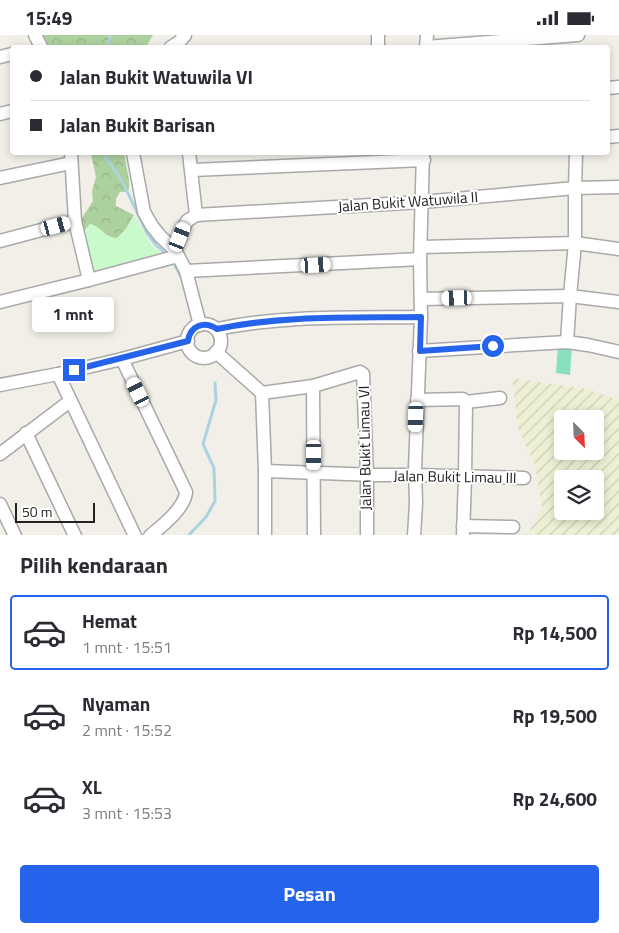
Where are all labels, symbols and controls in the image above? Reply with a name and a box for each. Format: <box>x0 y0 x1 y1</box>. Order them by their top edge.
text: 15:49 <box>25 3 72 32</box>
text: Jalan Bukit Watuwila VI <box>60 62 253 91</box>
text: Jalan Bukit Barisan <box>60 110 215 139</box>
street label: Jalan Bukit Watuwila II <box>337 185 479 218</box>
car <box>39 215 72 237</box>
car <box>167 220 192 254</box>
car <box>300 257 331 273</box>
car <box>441 290 472 306</box>
callout: 1 mnt <box>33 297 115 333</box>
text: 1 mnt <box>53 302 93 326</box>
route start <box>482 335 504 357</box>
route end <box>63 359 85 381</box>
car <box>124 375 151 409</box>
street label: Jalan Bukit Limau VI <box>352 385 377 511</box>
car <box>407 402 424 432</box>
north arrow <box>554 410 604 460</box>
map controls <box>554 410 604 520</box>
car <box>306 440 321 470</box>
street label: Jalan Bukit Limau III <box>393 464 517 489</box>
button: layers <box>554 470 604 520</box>
scale bar <box>15 501 95 524</box>
text: 50 m <box>22 501 52 522</box>
text: Pilih kendaraan <box>20 548 168 582</box>
text: Hemat <box>82 606 137 635</box>
icon: car <box>22 610 67 655</box>
text: Rp 14,500 <box>513 618 597 647</box>
text: 1 mnt · 15:51 <box>82 635 172 659</box>
text: Nyaman <box>82 689 150 718</box>
icon: car <box>22 693 67 738</box>
text: Rp 19,500 <box>513 701 597 730</box>
text: 2 mnt · 15:52 <box>82 718 172 742</box>
text: XL <box>82 772 102 801</box>
icon: car <box>22 776 67 821</box>
text: Rp 24,600 <box>513 784 597 813</box>
text: 3 mnt · 15:53 <box>82 801 172 825</box>
button: Pesan <box>20 865 599 923</box>

